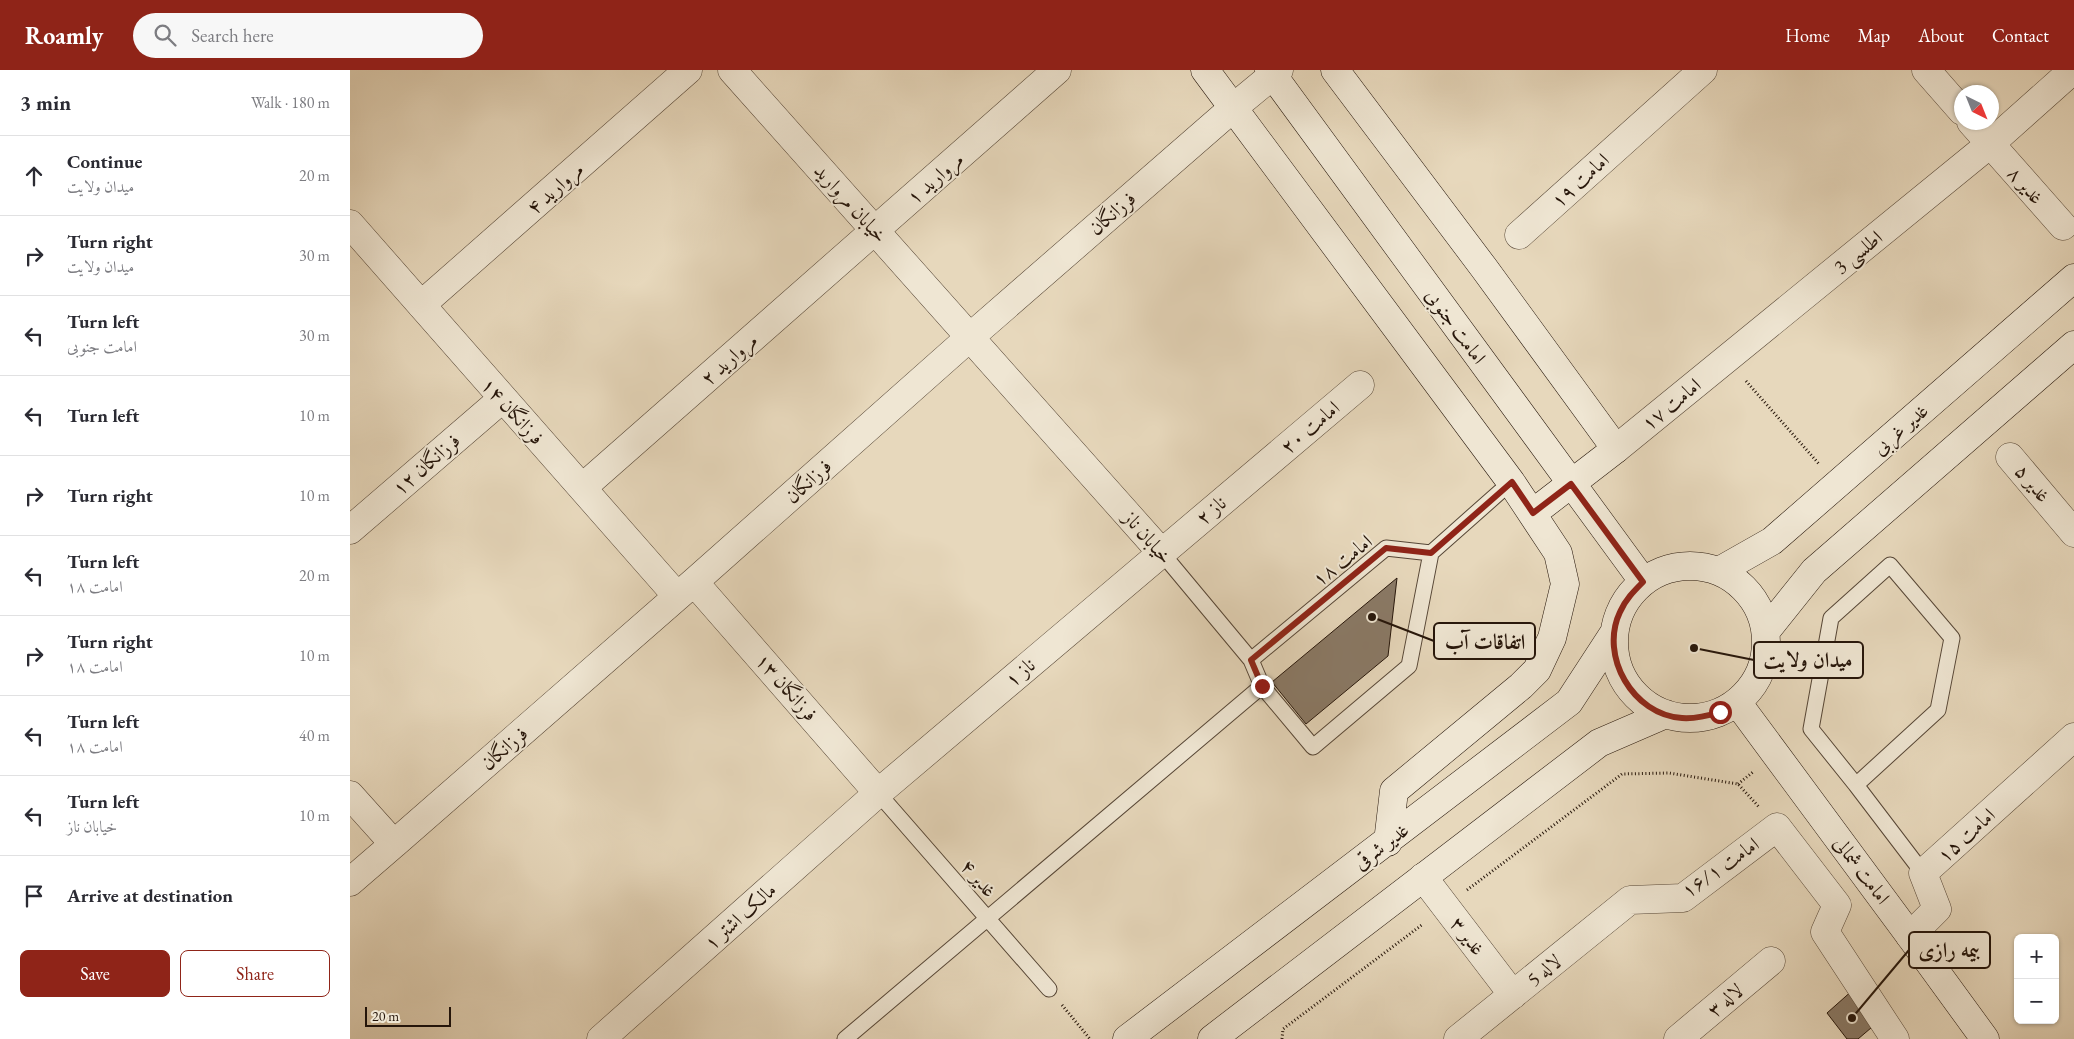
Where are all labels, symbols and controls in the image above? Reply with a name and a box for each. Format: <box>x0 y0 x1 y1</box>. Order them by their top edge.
search box <box>133 13 483 58</box>
text: Roamly <box>25 20 103 51</box>
icon: search <box>151 21 179 49</box>
text: Search here <box>191 23 274 48</box>
text: Home <box>1785 24 1830 47</box>
text: Map <box>1858 24 1890 47</box>
text: About <box>1918 24 1964 47</box>
text: Contact <box>1992 24 2049 47</box>
north arrow <box>1954 85 1999 130</box>
text: 3 min <box>20 89 71 116</box>
text: Walk · 180 m <box>251 92 330 113</box>
street label: مروارید ۱ <box>901 146 970 211</box>
street label: امامت ۱۹ <box>1545 147 1615 213</box>
text: Continue <box>67 149 142 174</box>
street label: مروارید ۴ <box>521 156 590 221</box>
street label: خیابان مروارید <box>808 158 893 249</box>
street label: غدیر ۸ <box>2002 161 2050 209</box>
icon: ahead <box>20 162 48 190</box>
text: 20 m <box>299 165 330 186</box>
text: میدان ولایت <box>67 176 134 197</box>
street label: فرزانگان <box>1083 185 1141 241</box>
street label: اطلسی 3 <box>1828 224 1889 281</box>
text: Turn right <box>67 229 153 254</box>
icon: right <box>20 242 48 270</box>
text: 30 m <box>299 245 330 266</box>
text: میدان ولایت <box>67 256 134 277</box>
street label: امامت جنوبی <box>1418 283 1492 370</box>
text: Turn left <box>67 309 139 334</box>
icon: left <box>20 322 48 350</box>
text: 30 m <box>299 325 330 346</box>
street label: مروارید ۲ <box>695 327 764 392</box>
text: امامت جنوبی <box>67 336 137 357</box>
street label: فرزانگان ۱۴ <box>476 372 550 450</box>
street label: امامت ۱۷ <box>1636 372 1706 436</box>
street label: امامت ۲۰ <box>1275 395 1345 459</box>
street label: غدیر غربی <box>1867 397 1935 462</box>
icon: left <box>20 402 48 430</box>
text: Turn left <box>67 403 139 428</box>
text: 10 m <box>299 405 330 426</box>
street label: فرزانگان ۱۲ <box>387 427 465 501</box>
street label: فرزانگان <box>779 453 837 509</box>
street label: غدیر ۵ <box>2009 458 2057 508</box>
icon: right <box>20 482 48 510</box>
text: Turn right <box>67 483 153 508</box>
text: 10 m <box>299 485 330 506</box>
street label: ناز ۲ <box>1190 490 1232 530</box>
street label: خیابان ناز <box>1116 503 1178 569</box>
street label: امامت ۱۸ <box>1307 528 1377 592</box>
text: Turn left <box>67 549 139 574</box>
icon: left <box>20 562 48 590</box>
text: 20 m <box>299 565 330 586</box>
text: امامت ۱۸ <box>67 576 123 597</box>
callout: اتفاقات آب <box>1434 623 1535 659</box>
text: اتفاقات آب <box>1445 628 1525 655</box>
text: Turn right <box>67 629 153 654</box>
icon: right <box>20 642 48 670</box>
callout: میدان ولایت <box>1754 642 1863 678</box>
text: 10 m <box>299 645 330 666</box>
text: میدان ولایت <box>1763 646 1853 673</box>
street label: فرزانگان ۱۳ <box>750 648 824 726</box>
street label: ناز ۱ <box>999 652 1041 692</box>
text: امامت ۱۸ <box>67 656 123 677</box>
route end <box>1251 675 1274 698</box>
route start <box>1709 701 1732 724</box>
text: Turn left <box>67 709 139 734</box>
street label: فرزانگان <box>475 720 533 776</box>
icon: left <box>20 722 48 750</box>
text: 40 m <box>299 725 330 746</box>
text: امامت ۱۸ <box>67 736 123 757</box>
text: Turn left <box>67 789 139 814</box>
icon: left <box>20 802 48 830</box>
street label: امامت ۱۵ <box>1931 802 2001 868</box>
text: 10 m <box>299 805 330 826</box>
text: خیابان ناز <box>67 816 117 837</box>
street label: غدیر شرقی <box>1348 817 1415 876</box>
street label: امامت ۱۶/۱ <box>1676 831 1764 903</box>
street label: امامت شمالی <box>1828 831 1896 909</box>
street label: غدیر ۴ <box>955 853 1003 903</box>
street label: مالک اشتر ۱ <box>698 877 782 955</box>
icon: arrive <box>20 882 48 910</box>
text: Arrive at destination <box>67 883 233 908</box>
street label: غدیر ۳ <box>1445 911 1491 961</box>
callout: بیمه رازی <box>1909 932 1990 968</box>
map controls <box>2014 934 2059 1024</box>
button: + <box>2014 934 2059 979</box>
text: بیمه رازی <box>1918 936 1980 963</box>
street label: لاله 5 <box>1521 948 1567 992</box>
button: Save <box>20 950 170 997</box>
button: Share <box>180 950 330 997</box>
street label: لاله ۳ <box>1702 977 1748 1023</box>
button: − <box>2014 979 2059 1024</box>
scale bar <box>365 1004 451 1027</box>
text: 20 m <box>372 1007 399 1025</box>

